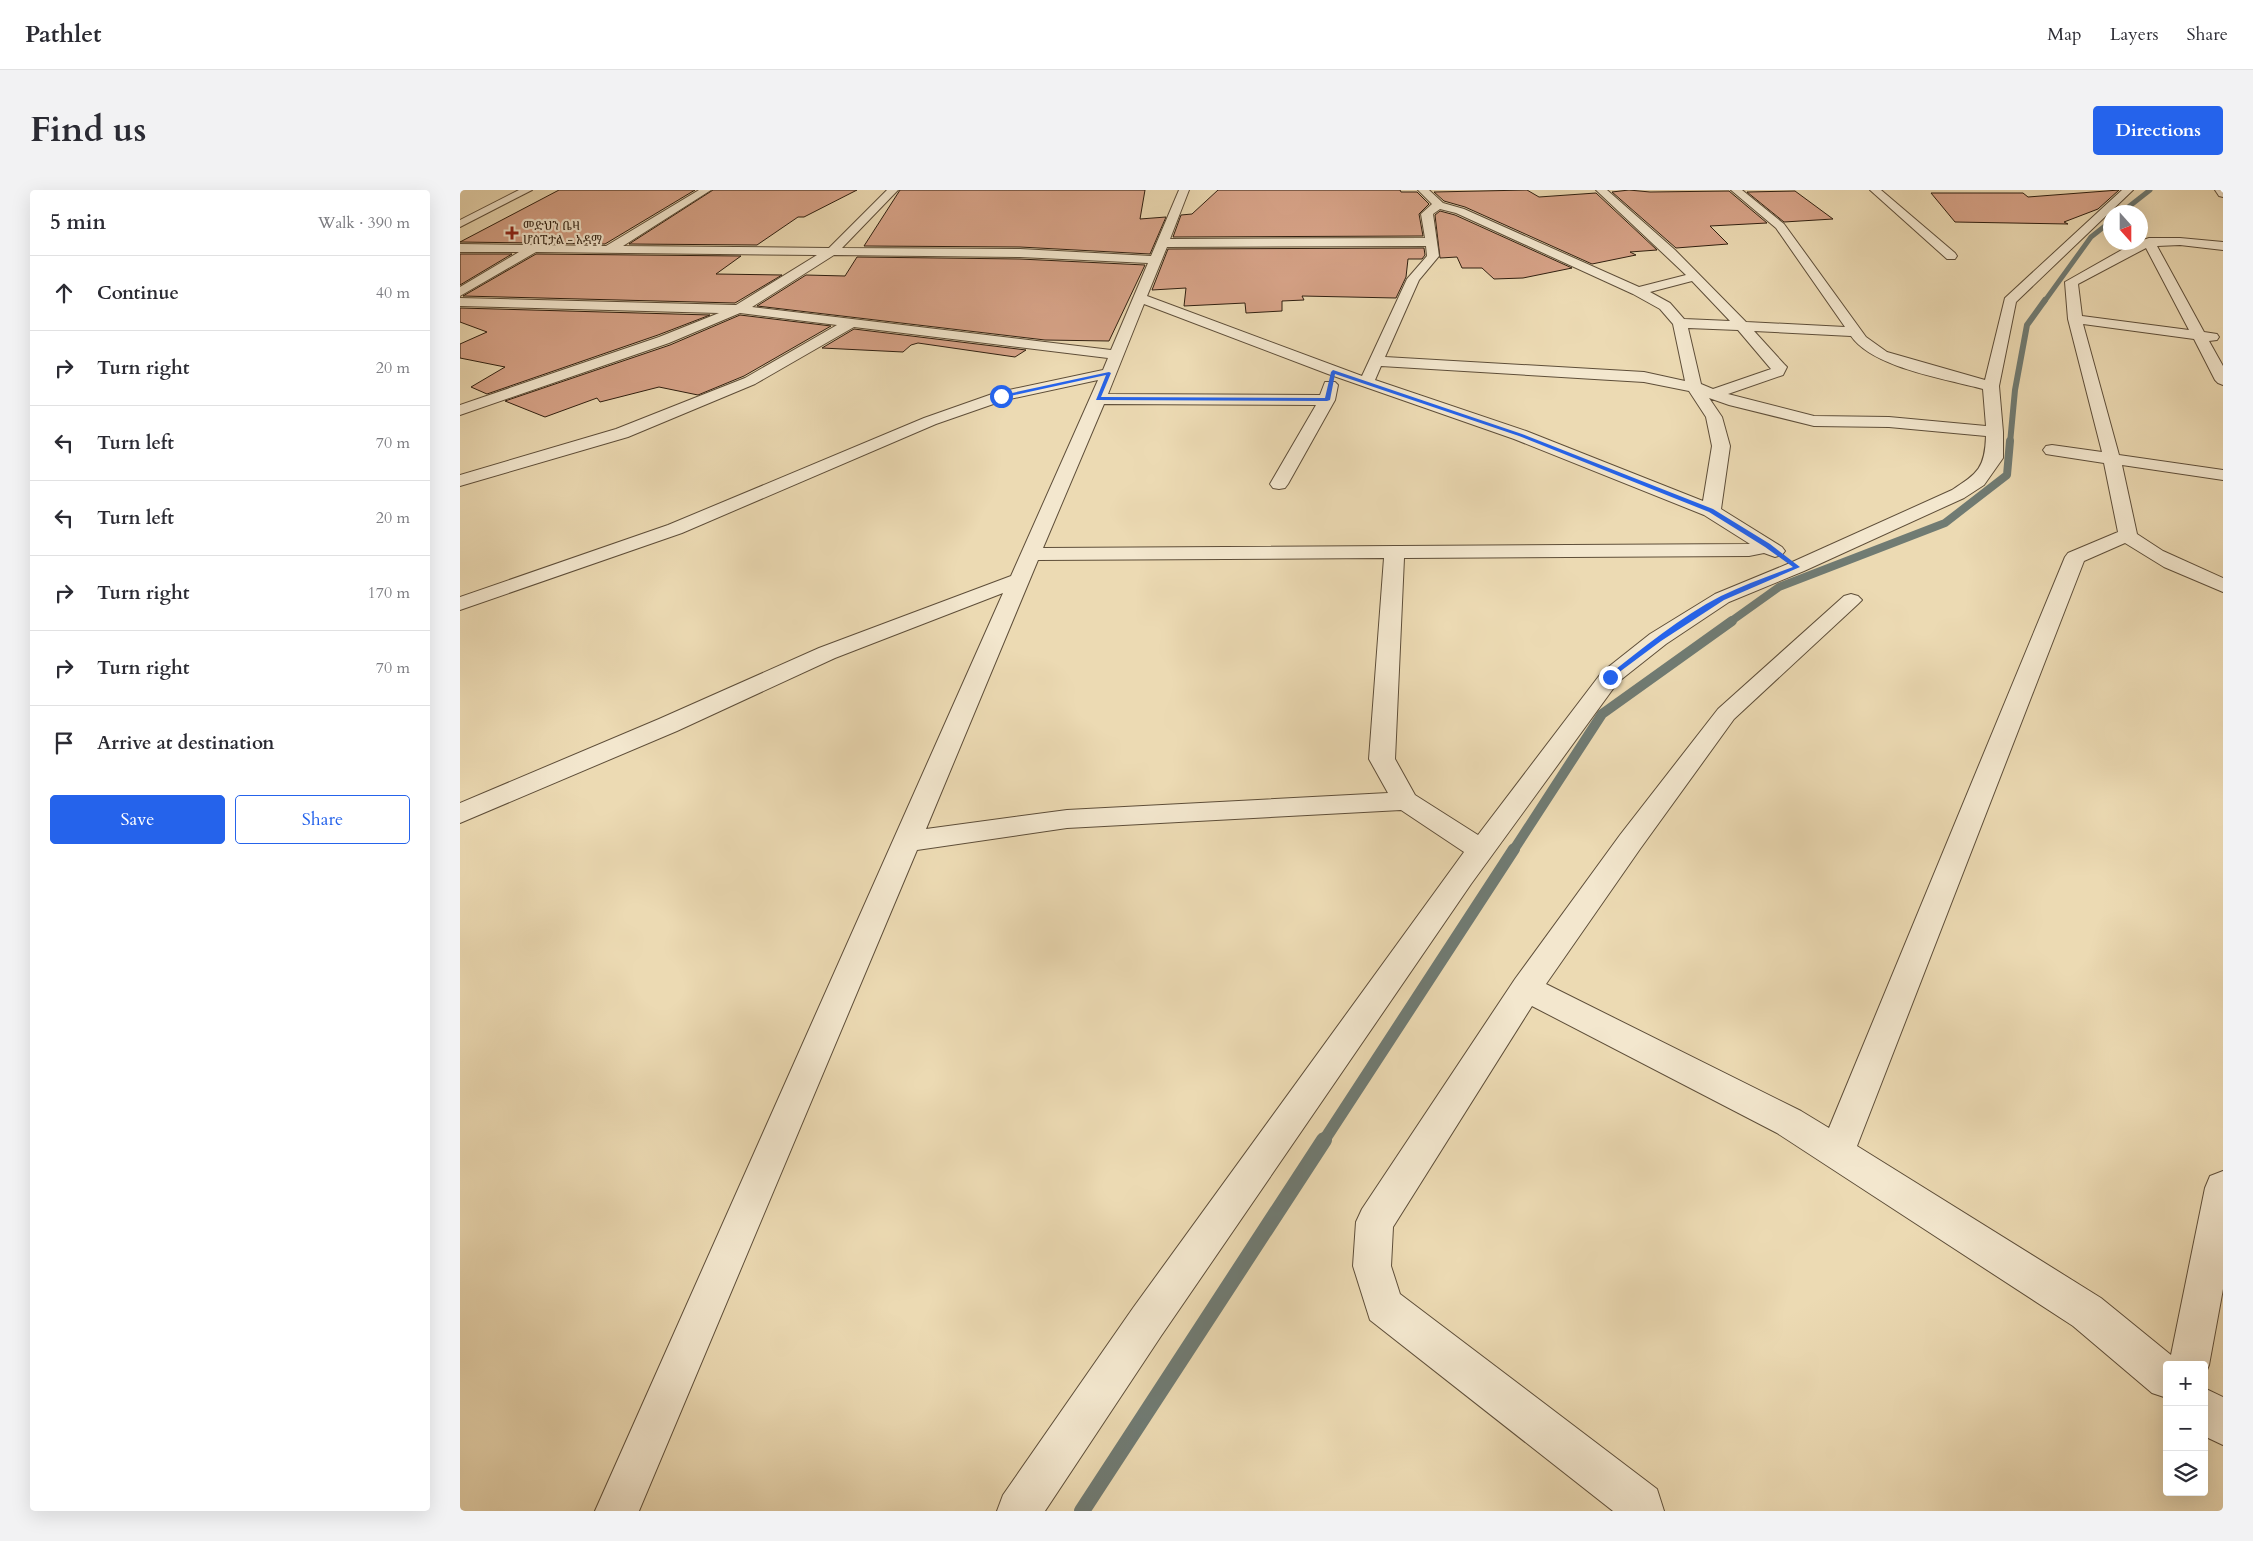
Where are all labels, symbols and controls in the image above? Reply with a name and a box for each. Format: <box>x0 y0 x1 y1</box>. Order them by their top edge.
text: Pathlet <box>25 18 102 51</box>
text: Map <box>2047 22 2082 47</box>
text: Layers <box>2110 22 2159 47</box>
text: Share <box>2187 22 2228 47</box>
text: Find us <box>30 106 146 154</box>
button: Directions <box>2093 106 2223 155</box>
north arrow <box>2103 205 2148 250</box>
text: 5 min <box>50 208 106 237</box>
text: Walk · 390 m <box>318 212 410 234</box>
place label: መድህን ቤዛ ሆስፒታል - አዳማ <box>523 218 602 248</box>
marker: መድህን ቤዛ ሆስፒታል - አዳማ <box>505 226 519 240</box>
icon: ahead <box>50 279 78 307</box>
text: Continue <box>97 280 179 306</box>
text: 40 m <box>376 282 410 304</box>
icon: right <box>50 354 78 382</box>
text: Turn right <box>97 355 189 381</box>
text: 20 m <box>376 357 410 379</box>
route start <box>990 385 1013 408</box>
icon: left <box>50 429 78 457</box>
text: Turn left <box>97 430 174 456</box>
text: 70 m <box>376 432 410 454</box>
icon: left <box>50 504 78 532</box>
text: Turn left <box>97 505 174 531</box>
text: 20 m <box>376 507 410 529</box>
icon: right <box>50 579 78 607</box>
text: Turn right <box>97 580 189 606</box>
text: 170 m <box>368 582 410 604</box>
icon: right <box>50 654 78 682</box>
text: Turn right <box>97 655 189 681</box>
text: 70 m <box>376 657 410 679</box>
route end <box>1599 666 1622 689</box>
icon: arrive <box>50 729 78 757</box>
text: Arrive at destination <box>97 730 274 756</box>
button: Save <box>50 795 225 844</box>
button: Share <box>235 795 410 844</box>
map controls <box>2163 1361 2208 1496</box>
button: + <box>2163 1361 2208 1406</box>
button: − <box>2163 1406 2208 1451</box>
button: layers <box>2163 1451 2208 1496</box>

